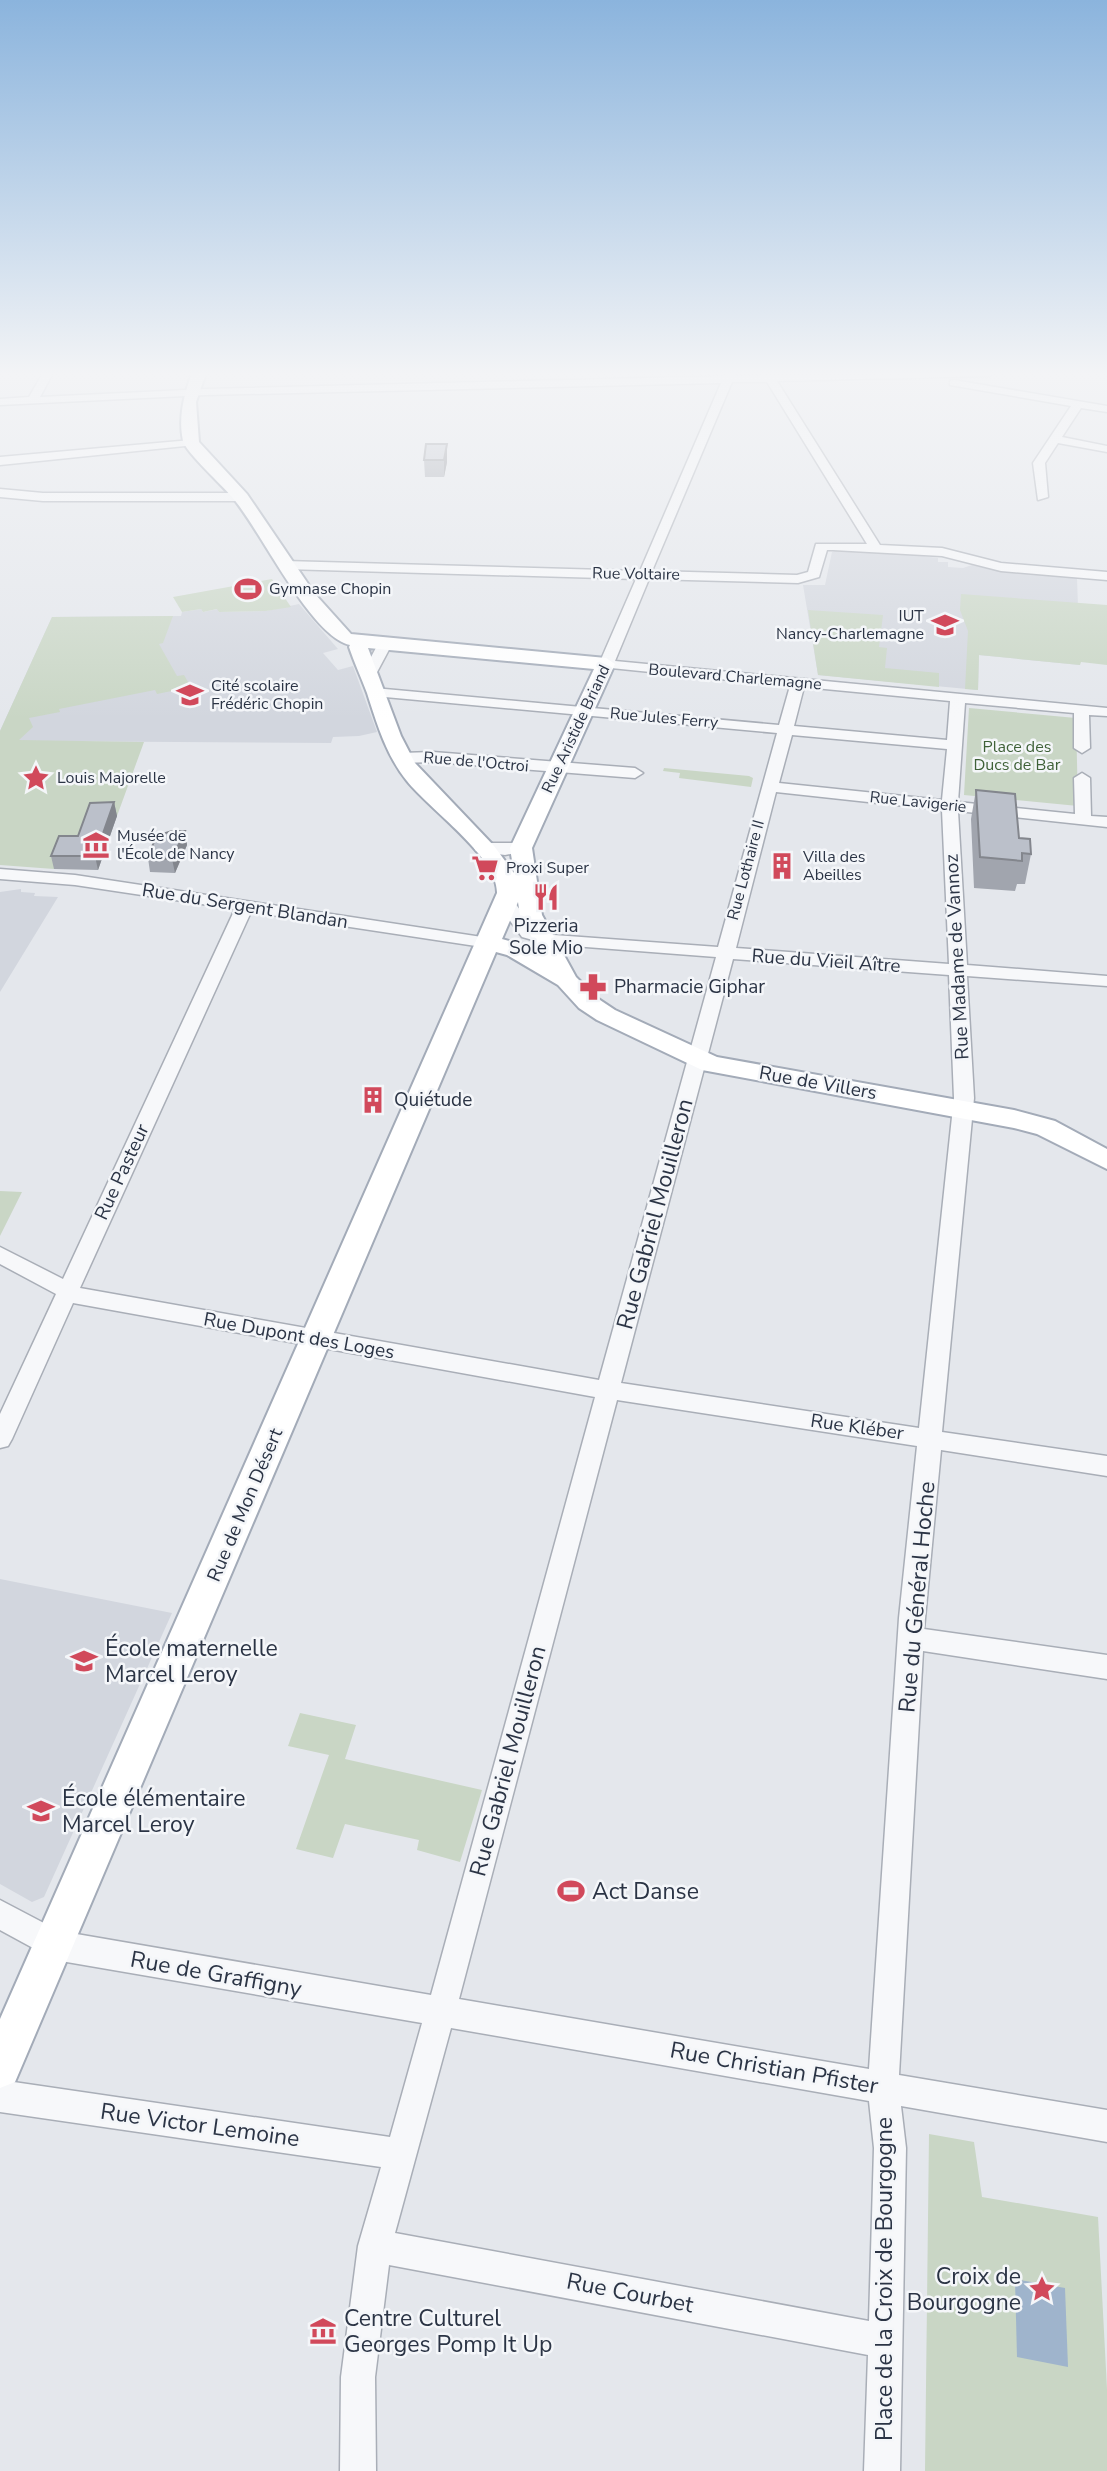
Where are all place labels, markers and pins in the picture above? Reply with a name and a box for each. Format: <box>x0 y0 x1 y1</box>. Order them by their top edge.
sports icon: Gymnase Chopin <box>233 574 263 604</box>
place label: Gymnase Chopin <box>269 578 391 600</box>
place label: IUT Nancy-Charlemagne <box>776 605 924 645</box>
school or university icon: IUT Nancy-Charlemagne <box>930 610 960 640</box>
place label: Cité scolaire Frédéric Chopin <box>211 675 323 715</box>
school or university icon: Cité scolaire Frédéric Chopin <box>175 680 205 710</box>
place icon: Louis Majorelle <box>21 763 51 793</box>
place label: Louis Majorelle <box>57 767 166 789</box>
place label: Musée de l'École de Nancy <box>117 825 235 865</box>
museum icon: Musée de l'École de Nancy <box>81 830 111 860</box>
place label: Villa des Abeilles <box>802 846 865 886</box>
building icon: Villa des Abeilles <box>767 851 797 881</box>
supermarket icon: Proxi Super <box>470 853 500 883</box>
place label: Proxi Super <box>506 857 589 879</box>
restaurant icon: Pizzeria Sole Mio <box>531 882 561 912</box>
place label: Pizzeria Sole Mio <box>509 913 583 961</box>
pharmacy icon: Pharmacie Giphar <box>578 972 608 1002</box>
place label: Pharmacie Giphar <box>614 974 765 1000</box>
building icon: Quiétude <box>358 1085 388 1115</box>
place label: Quiétude <box>394 1087 472 1113</box>
place label: École maternelle Marcel Leroy <box>105 1633 278 1690</box>
school or university icon: École maternelle Marcel Leroy <box>69 1646 99 1676</box>
place label: École élémentaire Marcel Leroy <box>62 1783 245 1840</box>
school or university icon: École élémentaire Marcel Leroy <box>26 1796 56 1826</box>
sports icon: Act Danse <box>556 1876 586 1906</box>
place label: Act Danse <box>592 1876 699 1907</box>
place label: Croix de Bourgogne <box>907 2261 1021 2318</box>
place icon: Croix de Bourgogne <box>1027 2274 1057 2304</box>
place label: Centre Culturel Georges Pomp It Up <box>344 2303 552 2360</box>
museum icon: Centre Culturel Georges Pomp It Up <box>308 2316 338 2346</box>

